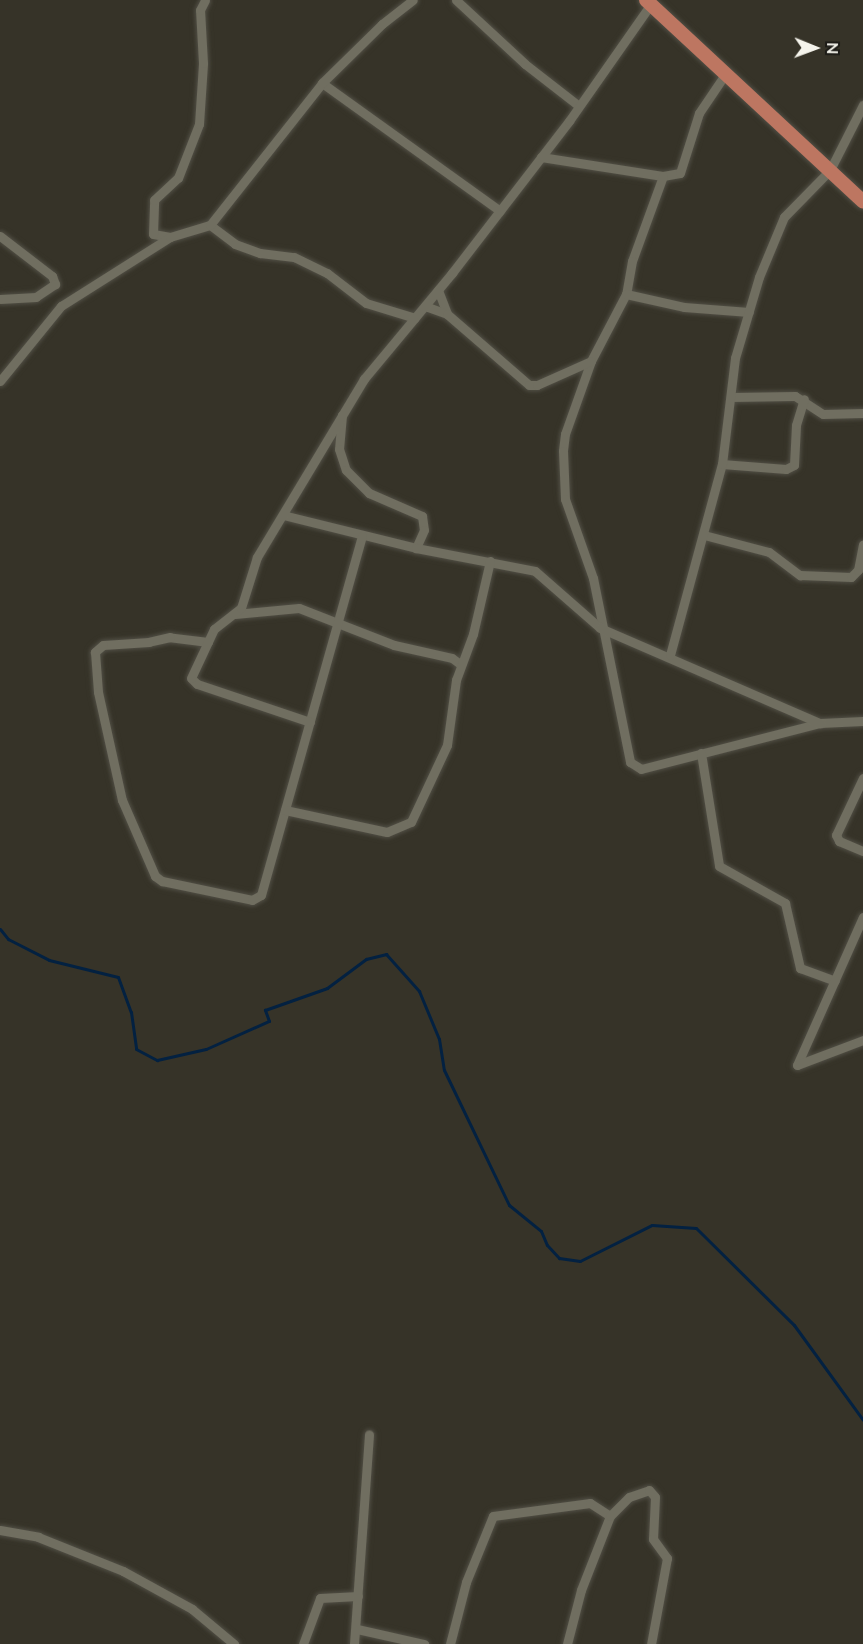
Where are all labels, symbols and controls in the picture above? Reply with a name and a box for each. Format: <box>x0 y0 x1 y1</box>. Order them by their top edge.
north arrow <box>785 18 845 78</box>
text: N <box>823 42 843 55</box>

